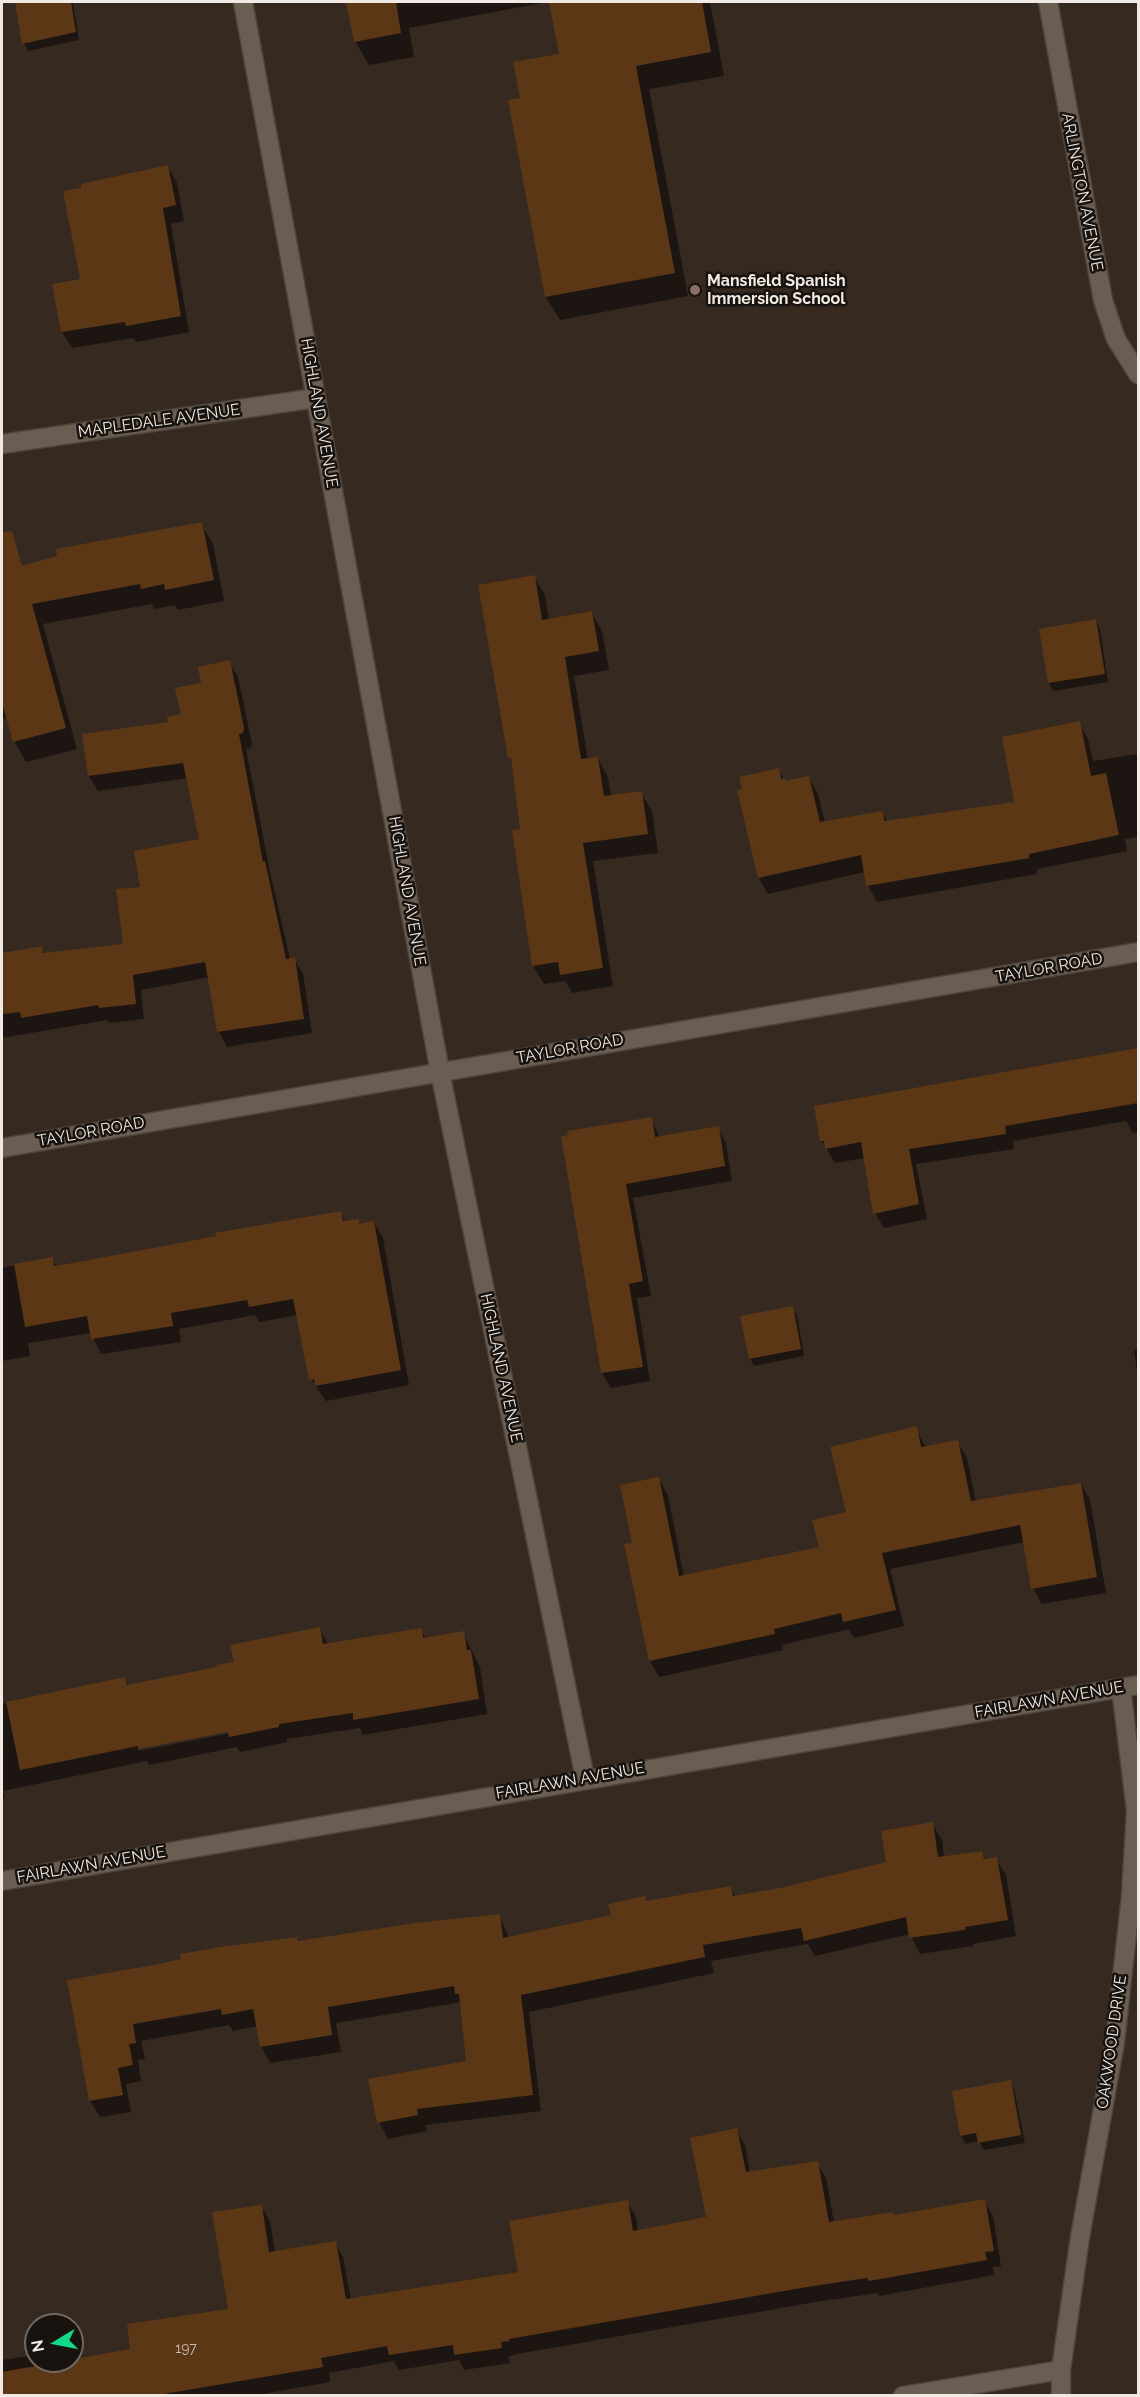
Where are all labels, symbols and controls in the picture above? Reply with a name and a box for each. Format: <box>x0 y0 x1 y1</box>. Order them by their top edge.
street label: ARLINGTON AVENUE <box>1057 111 1107 273</box>
place label: Mansfield Spanish Immersion School <box>707 271 846 309</box>
marker: Mansfield Spanish Immersion School <box>688 283 702 297</box>
street label: HIGHLAND AVENUE <box>296 337 342 489</box>
street label: MAPLEDALE AVENUE <box>77 400 241 442</box>
street label: HIGHLAND AVENUE <box>384 815 430 967</box>
street label: TAYLOR ROAD <box>994 949 1104 987</box>
street label: TAYLOR ROAD <box>515 1030 625 1068</box>
street label: TAYLOR ROAD <box>36 1113 146 1151</box>
street label: HIGHLAND AVENUE <box>476 1292 526 1444</box>
street label: FAIRLAWN AVENUE <box>973 1677 1125 1723</box>
street label: FAIRLAWN AVENUE <box>494 1758 646 1804</box>
street label: FAIRLAWN AVENUE <box>15 1842 167 1888</box>
street label: OAKWOOD DRIVE <box>1093 1974 1131 2110</box>
north arrow <box>24 2313 84 2373</box>
text: N <box>27 2338 48 2354</box>
house number: 197 <box>175 2341 197 2357</box>

